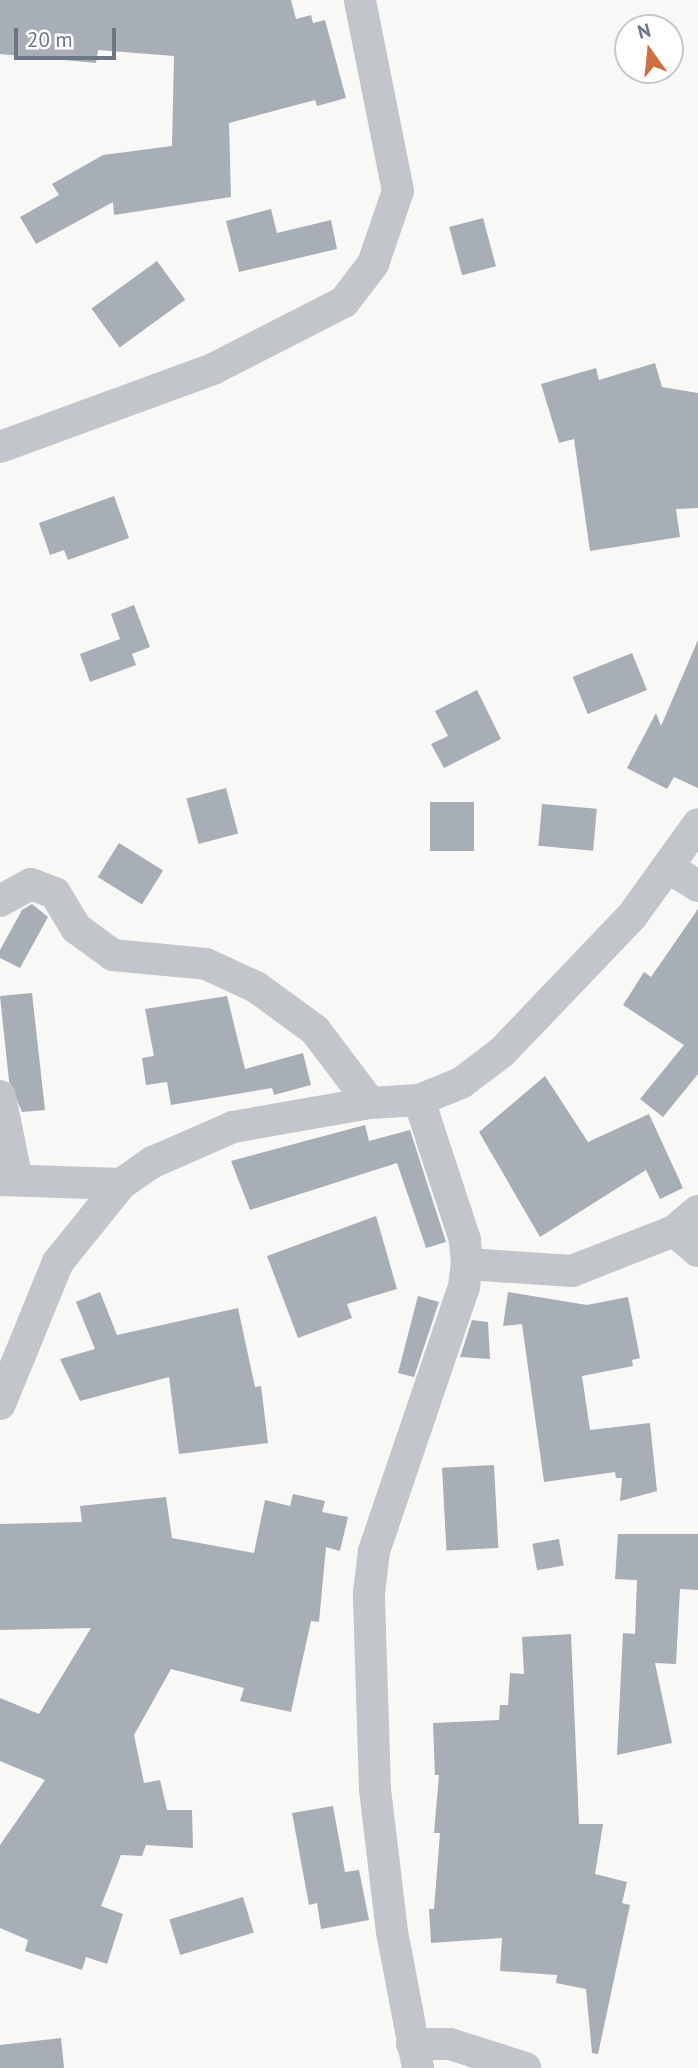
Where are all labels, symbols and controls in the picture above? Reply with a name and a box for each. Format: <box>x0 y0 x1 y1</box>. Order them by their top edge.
scale bar <box>18 14 119 58</box>
north arrow <box>614 14 684 84</box>
text: N <box>635 17 653 44</box>
text: 20 m <box>27 26 73 53</box>

